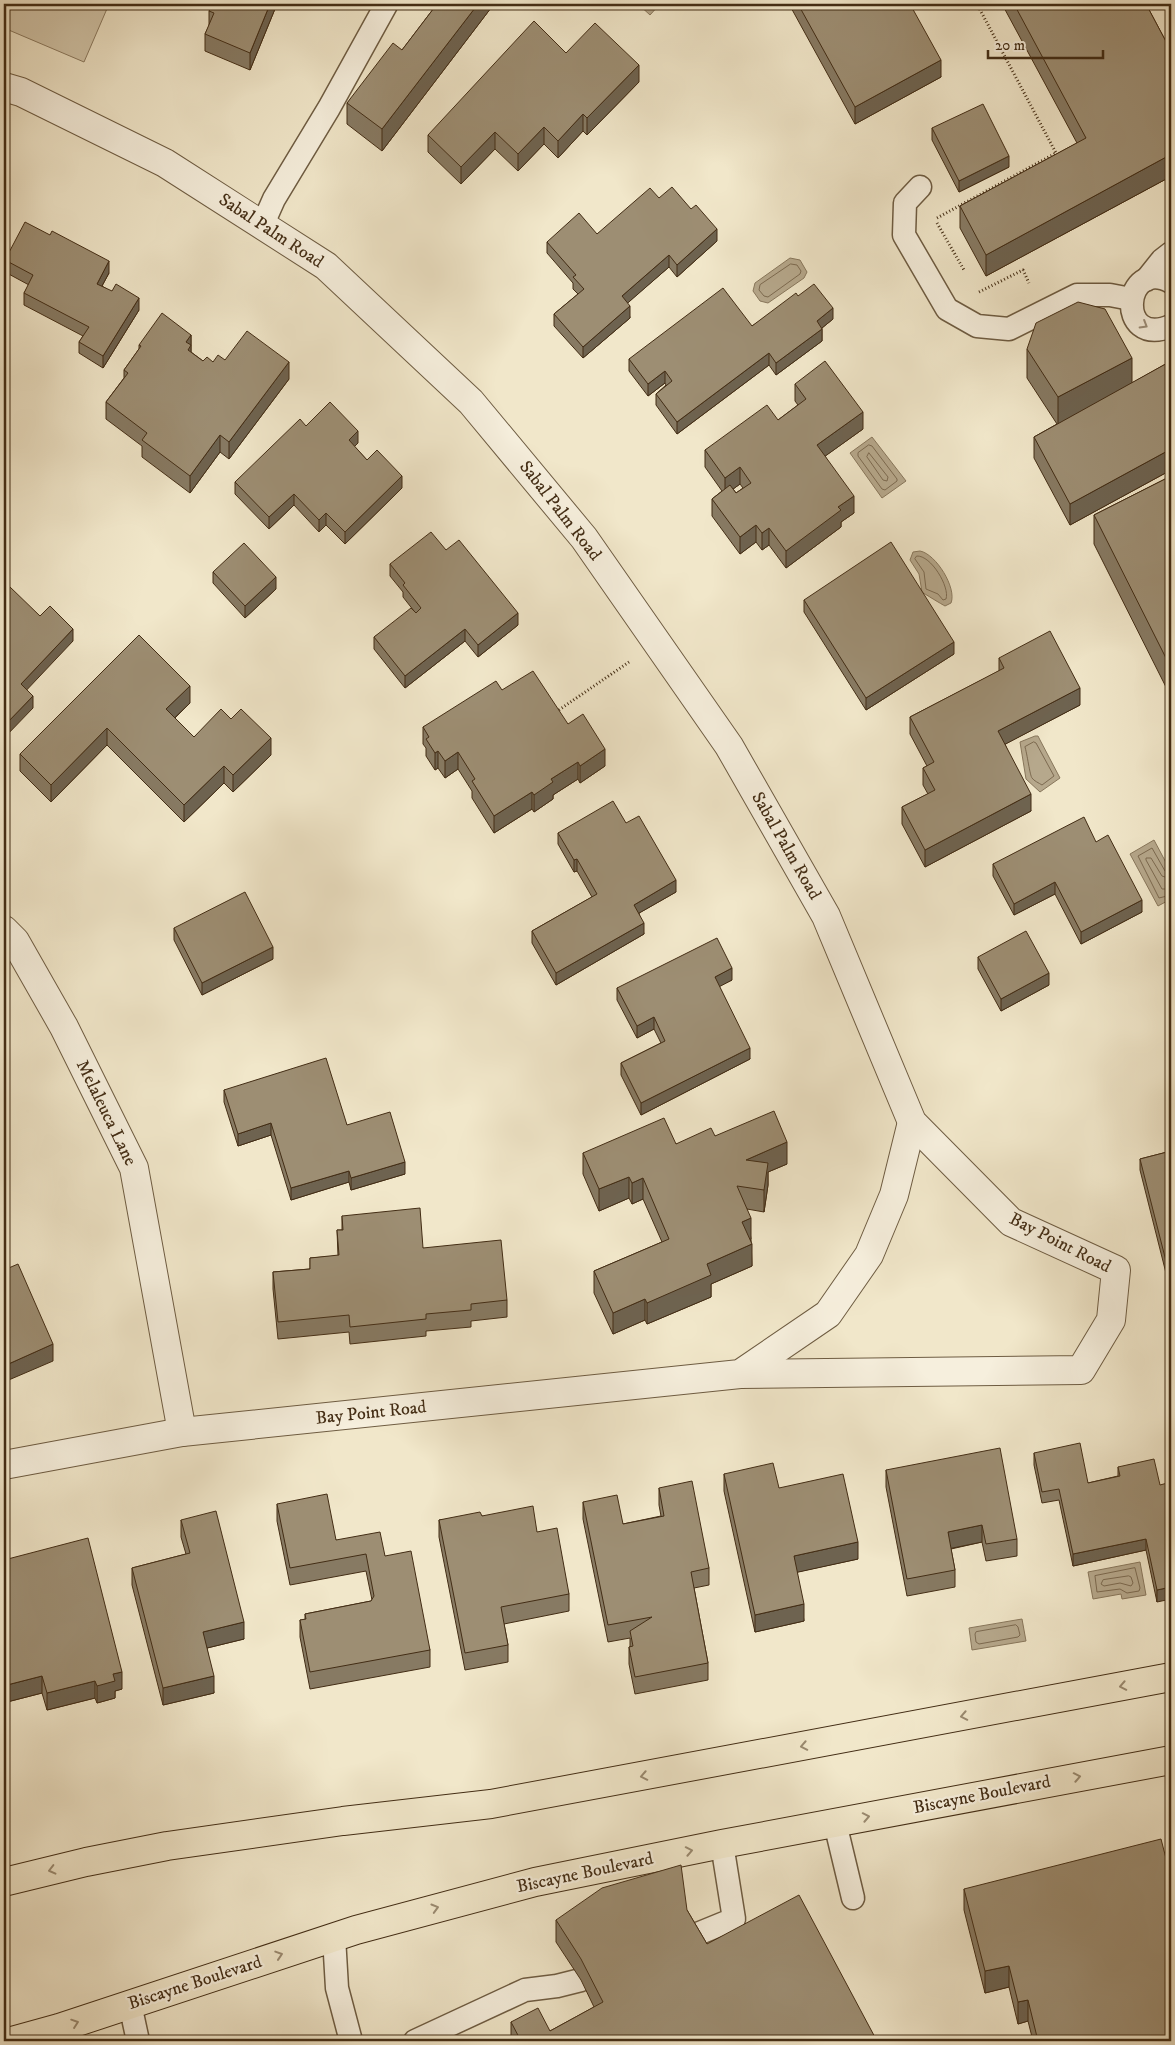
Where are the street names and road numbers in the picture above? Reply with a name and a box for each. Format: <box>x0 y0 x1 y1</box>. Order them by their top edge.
street label: Sabal Palm Road <box>214 189 328 273</box>
street label: Sabal Palm Road <box>514 457 606 565</box>
street label: Sabal Palm Road <box>746 788 826 904</box>
street label: Melaleuca Lane <box>71 1057 141 1169</box>
street label: Bay Point Road <box>1006 1208 1114 1278</box>
street label: Bay Point Road <box>315 1396 427 1430</box>
street label: Biscayne Boulevard <box>912 1771 1052 1819</box>
street label: Biscayne Boulevard <box>515 1848 655 1898</box>
street label: Biscayne Boulevard <box>125 1951 265 2015</box>

